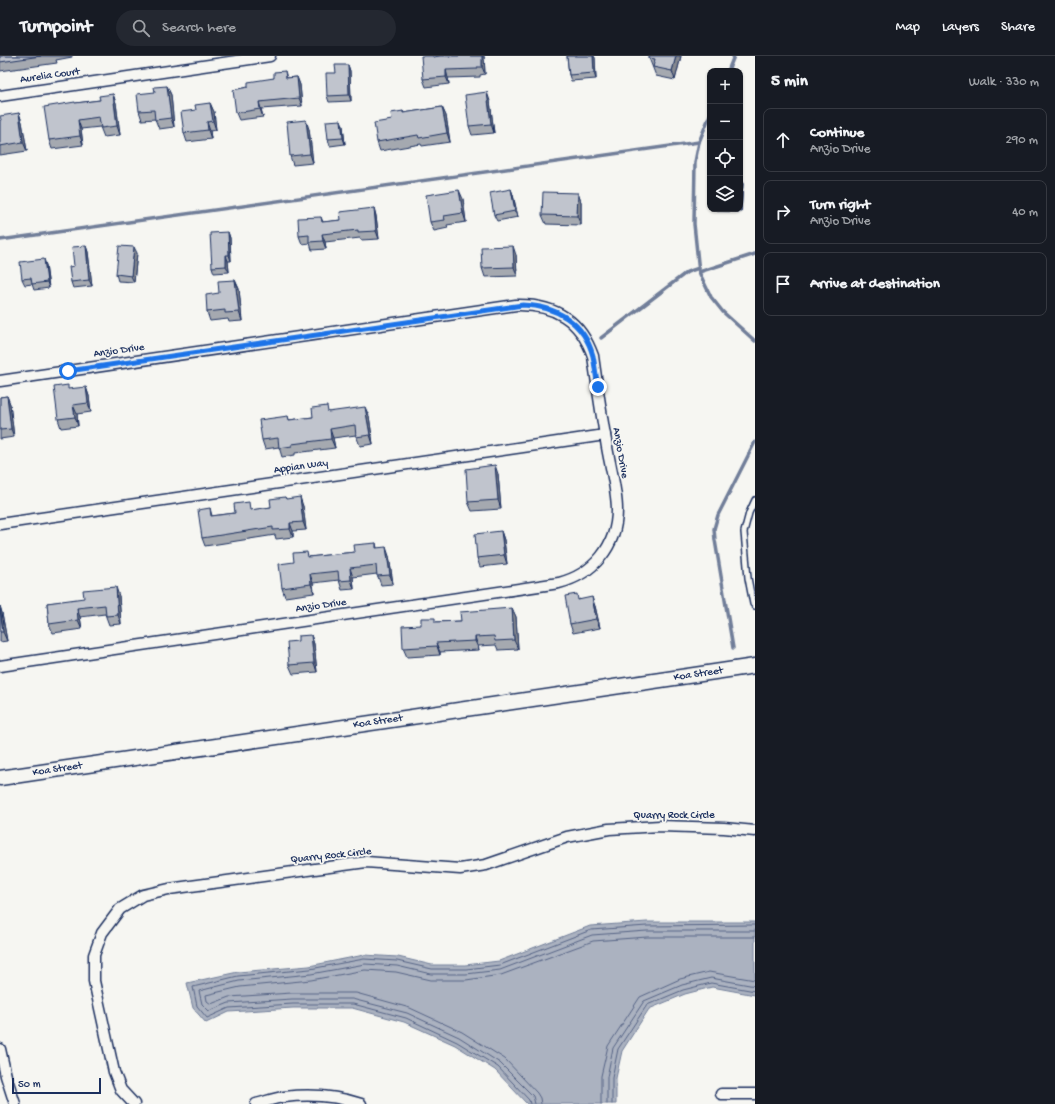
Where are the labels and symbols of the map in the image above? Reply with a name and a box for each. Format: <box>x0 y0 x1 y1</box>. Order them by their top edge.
street label: Aurelia Court <box>19 66 82 86</box>
street label: Anzio Drive <box>93 341 146 361</box>
route start <box>59 362 77 380</box>
route end <box>589 378 607 396</box>
street label: Anzio Drive <box>610 427 630 480</box>
street label: Appian Way <box>273 457 329 477</box>
street label: Anzio Drive <box>295 596 348 616</box>
street label: Koa Street <box>673 665 725 684</box>
street label: Koa Street <box>352 712 405 732</box>
street label: Koa Street <box>32 760 84 779</box>
street label: Quarry Rock Circle <box>633 810 715 822</box>
street label: Quarry Rock Circle <box>290 846 372 866</box>
scale bar <box>12 1076 101 1095</box>

